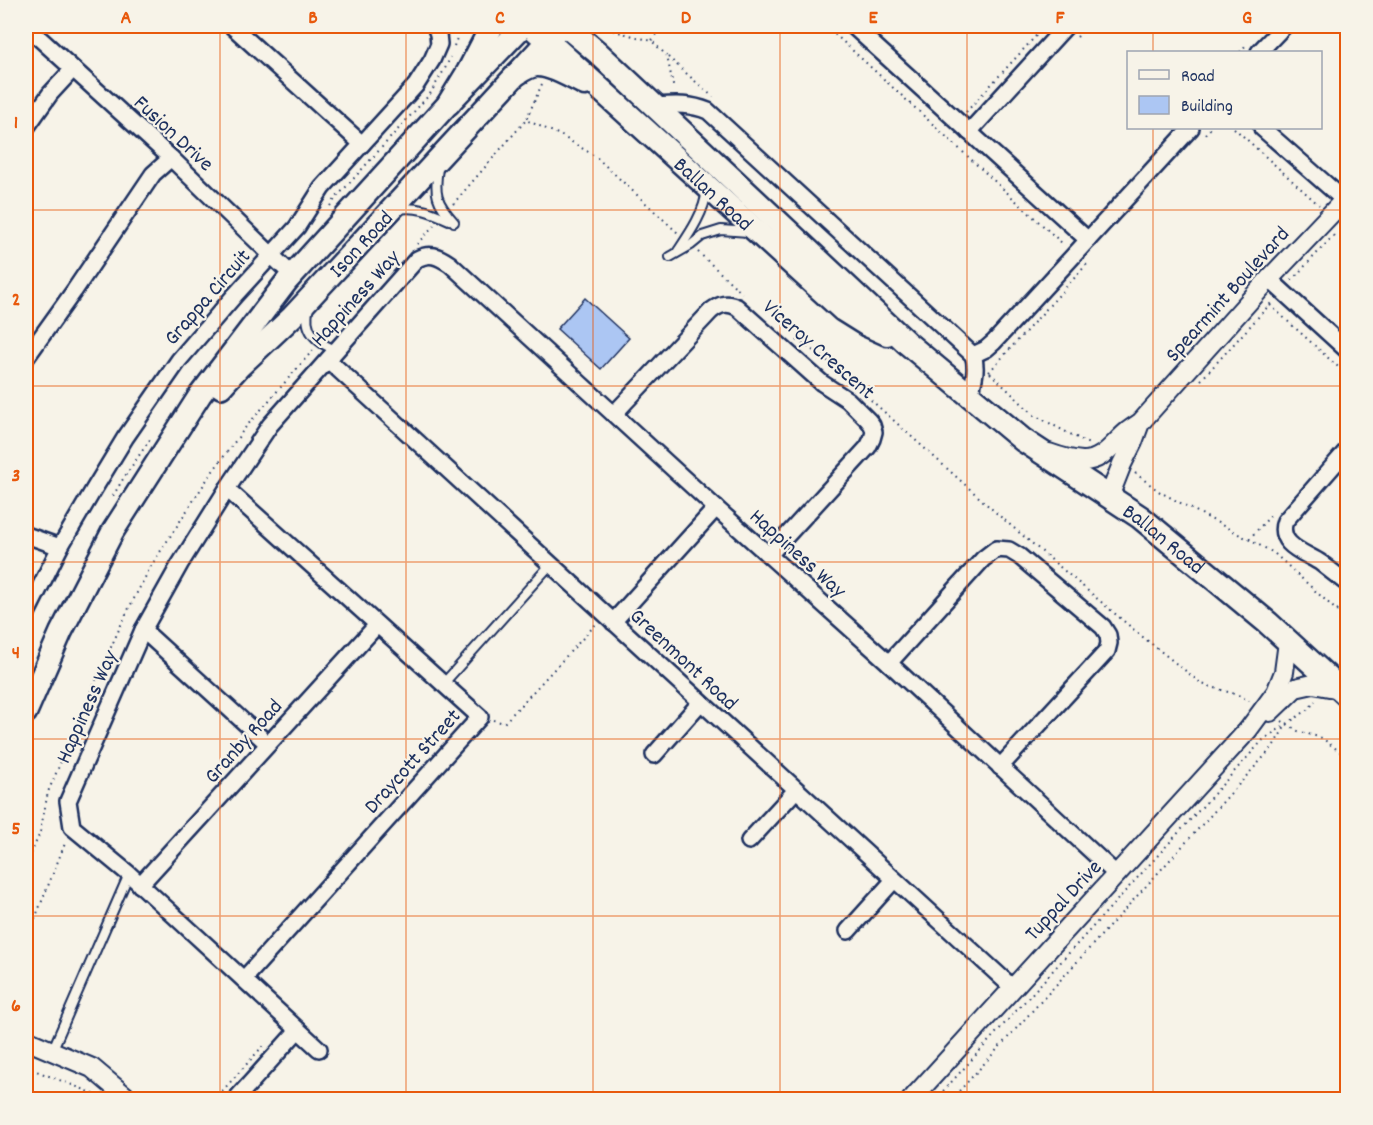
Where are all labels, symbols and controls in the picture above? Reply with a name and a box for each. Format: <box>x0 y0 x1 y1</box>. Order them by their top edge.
text: A <box>121 5 132 33</box>
text: B <box>308 5 318 33</box>
text: C <box>495 5 505 33</box>
text: D <box>681 5 692 33</box>
text: E <box>868 5 878 33</box>
text: F <box>1056 5 1066 33</box>
text: G <box>1242 5 1252 33</box>
legend <box>1127 51 1322 129</box>
text: Road <box>1181 65 1215 90</box>
street label: Fusion Drive <box>125 89 220 180</box>
text: Building <box>1181 95 1233 120</box>
text: 1 <box>14 110 18 138</box>
street label: Ballan Road <box>665 151 759 240</box>
street label: Ison Road <box>323 205 402 286</box>
street label: Spearmint Boulevard <box>1159 221 1298 370</box>
street label: Grappa Circuit <box>158 243 259 353</box>
street label: Happiness Way <box>305 243 409 355</box>
text: 2 <box>12 287 20 315</box>
street label: Viceroy Crescent <box>755 293 881 408</box>
text: 3 <box>12 463 20 491</box>
street label: Ballan Road <box>1115 498 1210 583</box>
street label: Happiness Way <box>741 503 853 607</box>
street label: Greenmont Road <box>622 602 744 719</box>
text: 4 <box>12 640 20 668</box>
street label: Happiness Way <box>49 645 127 769</box>
street label: Granby Road <box>198 693 291 791</box>
street label: Draycott Street <box>358 703 469 822</box>
text: 5 <box>11 816 21 844</box>
street label: Tuppal Drive <box>1019 854 1111 949</box>
text: 6 <box>11 993 21 1021</box>

